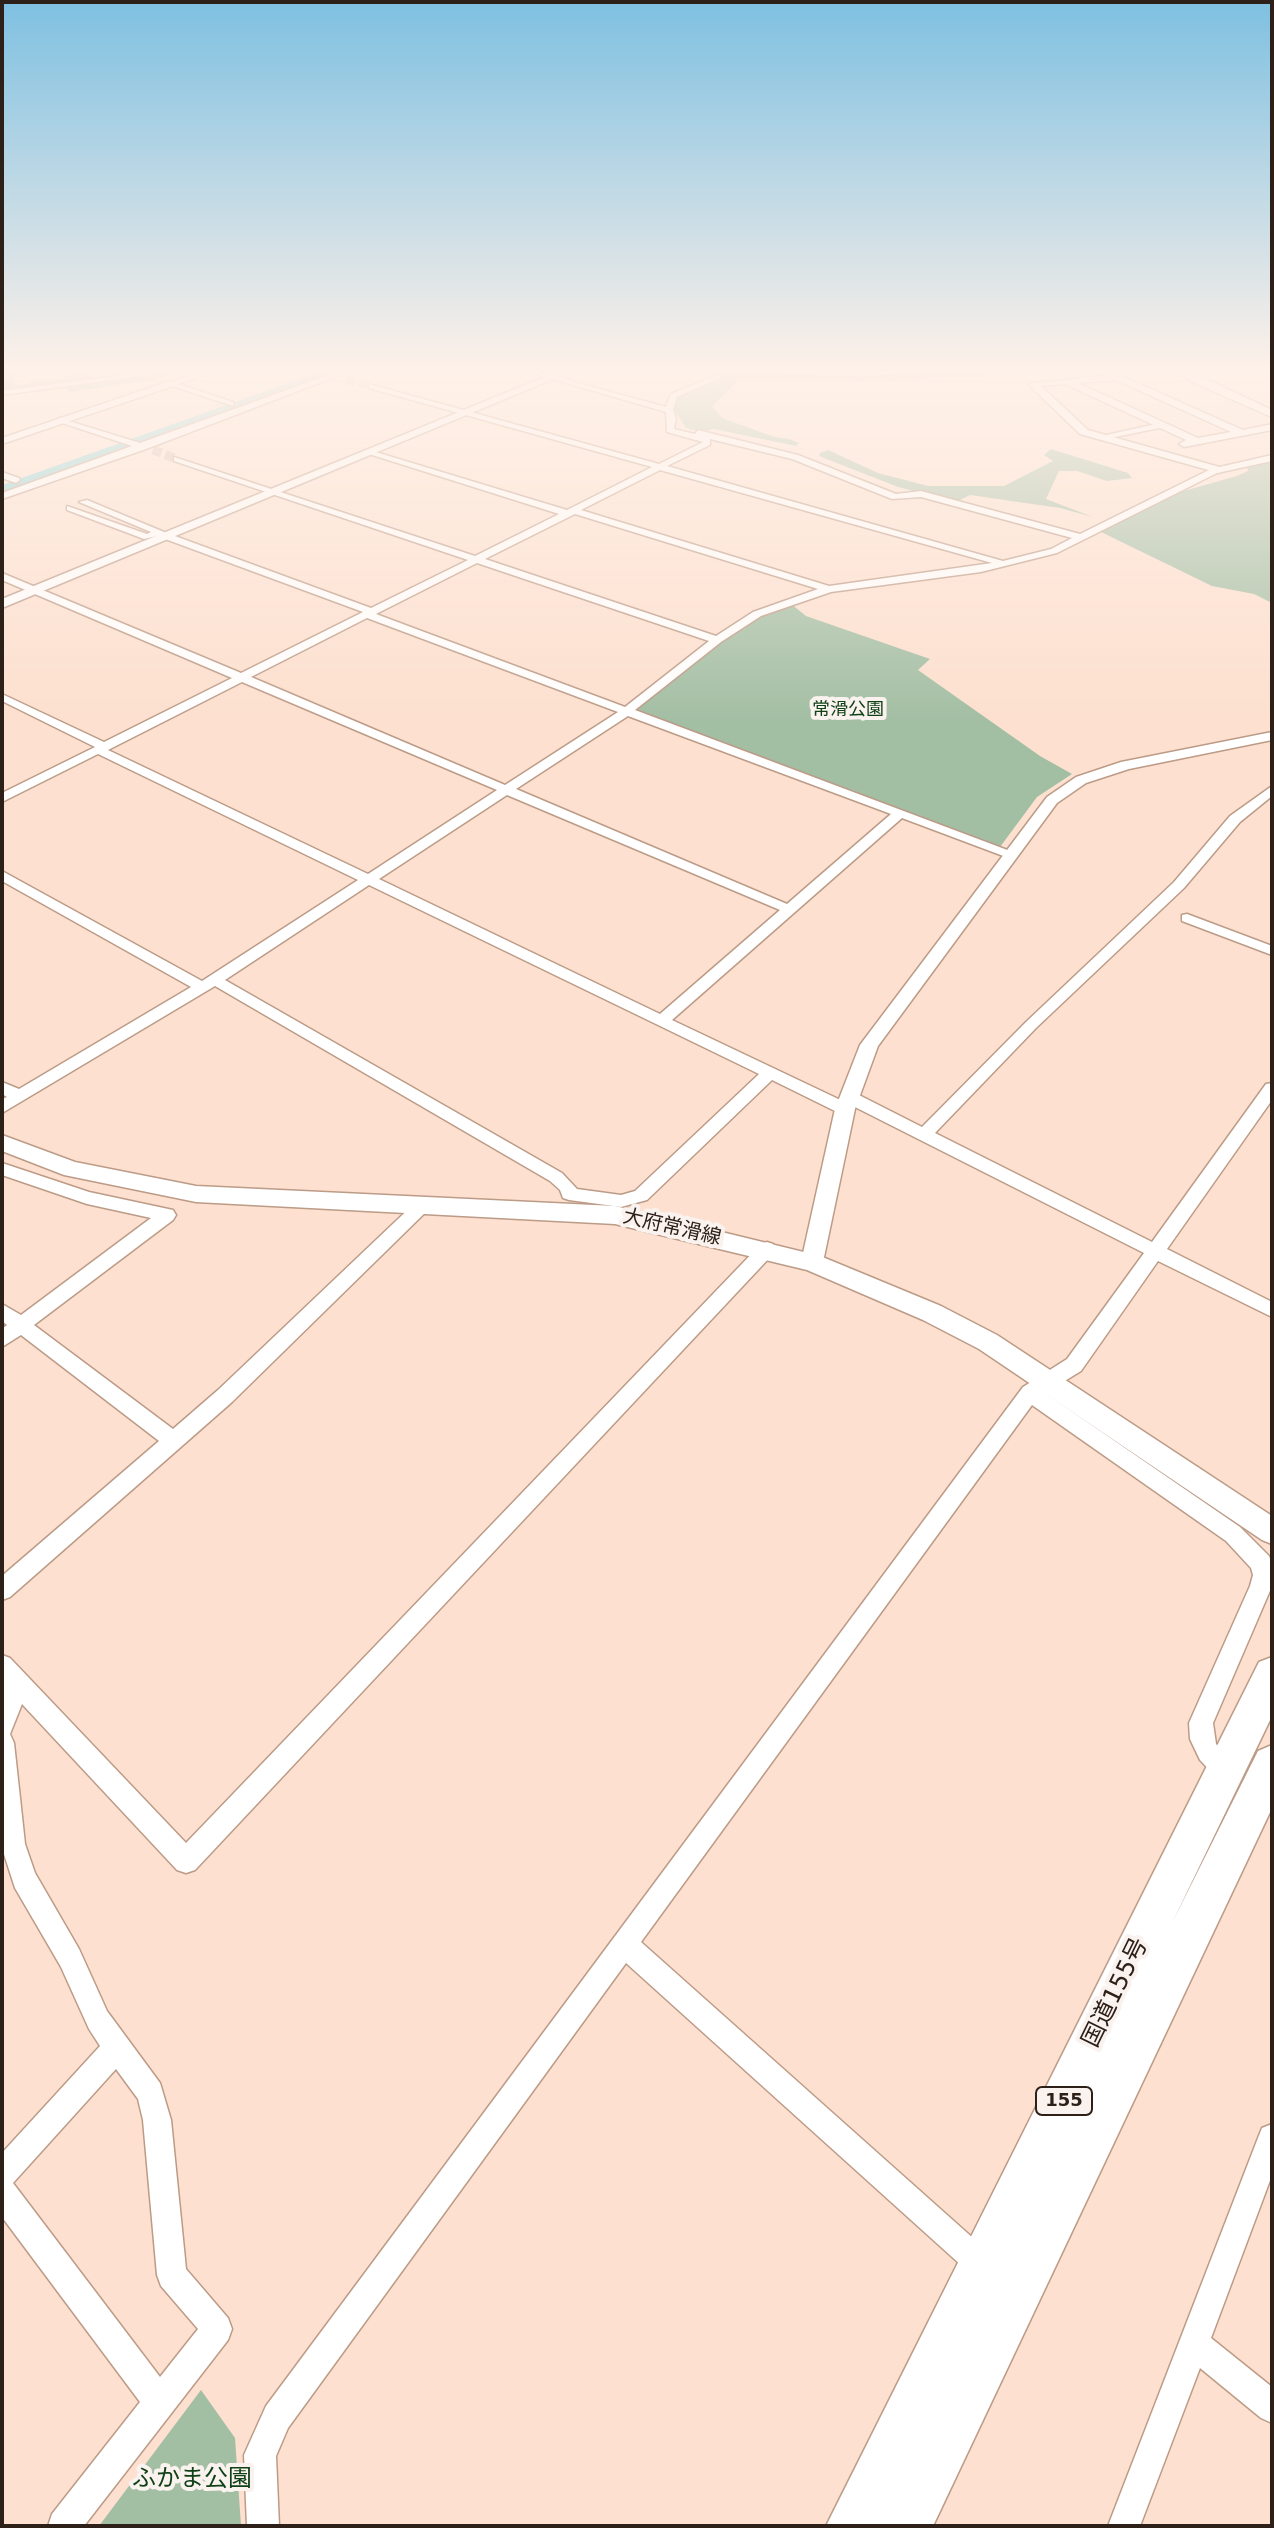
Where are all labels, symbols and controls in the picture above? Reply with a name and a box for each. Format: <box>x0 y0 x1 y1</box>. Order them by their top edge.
park label: 常滑公園 <box>812 699 884 721</box>
street label: 大府常滑線 <box>621 1205 723 1251</box>
street label: 国道155号 <box>1077 1934 1155 2052</box>
road number: 155 <box>1036 2087 1092 2115</box>
park label: ふかま公園 <box>132 2466 252 2494</box>

